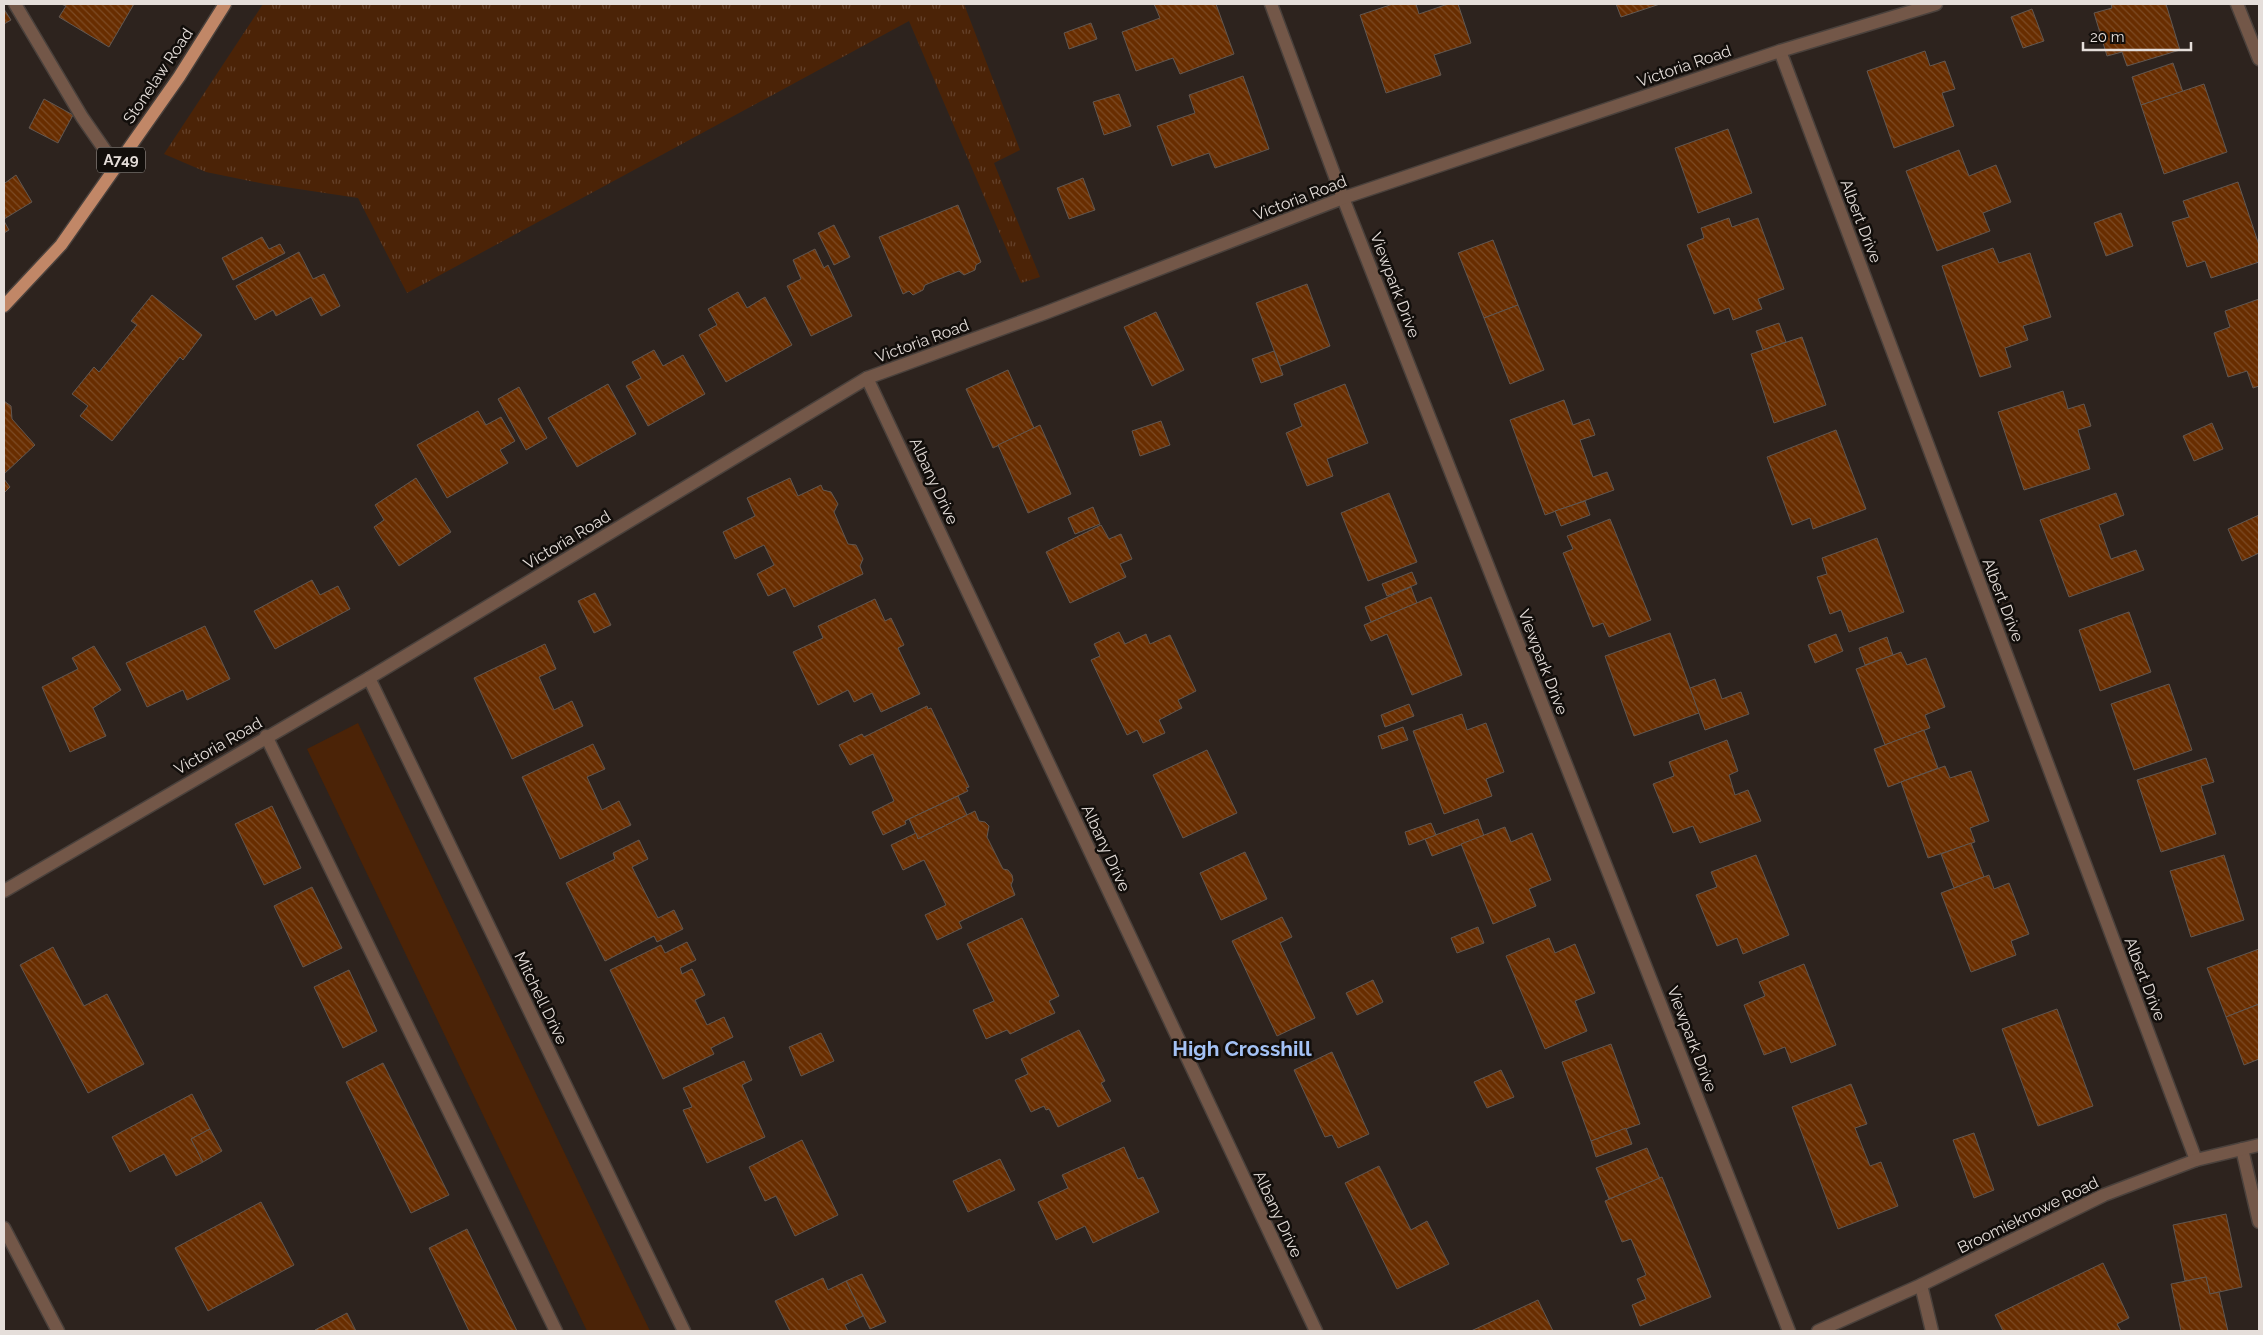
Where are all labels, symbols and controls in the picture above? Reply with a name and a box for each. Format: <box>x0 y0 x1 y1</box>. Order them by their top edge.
scale bar <box>2083 20 2190 52</box>
street label: Stonelaw Road <box>119 25 197 127</box>
text: 20 m <box>2090 28 2125 46</box>
street label: Victoria Road <box>1634 41 1734 91</box>
road number: A749 <box>97 148 145 172</box>
street label: Victoria Road <box>1251 172 1349 224</box>
street label: Albert Drive <box>1836 177 1886 265</box>
street label: Viewpark Drive <box>1366 230 1424 340</box>
street label: Victoria Road <box>873 315 971 367</box>
street label: Albany Drive <box>906 435 962 527</box>
street label: Victoria Road <box>520 507 614 573</box>
street label: Albert Drive <box>1978 556 2028 644</box>
street label: Viewpark Drive <box>1514 607 1572 717</box>
street label: Victoria Road <box>171 713 265 779</box>
street label: Albany Drive <box>1078 802 1134 894</box>
street label: Albert Drive <box>2120 935 2170 1023</box>
street label: Mitchell Drive <box>510 949 572 1047</box>
street label: Viewpark Drive <box>1663 984 1721 1094</box>
district label: High Crosshill <box>1172 1036 1312 1061</box>
street label: Albany Drive <box>1250 1168 1306 1260</box>
street label: Broomieknowe Road <box>1955 1173 2102 1257</box>

